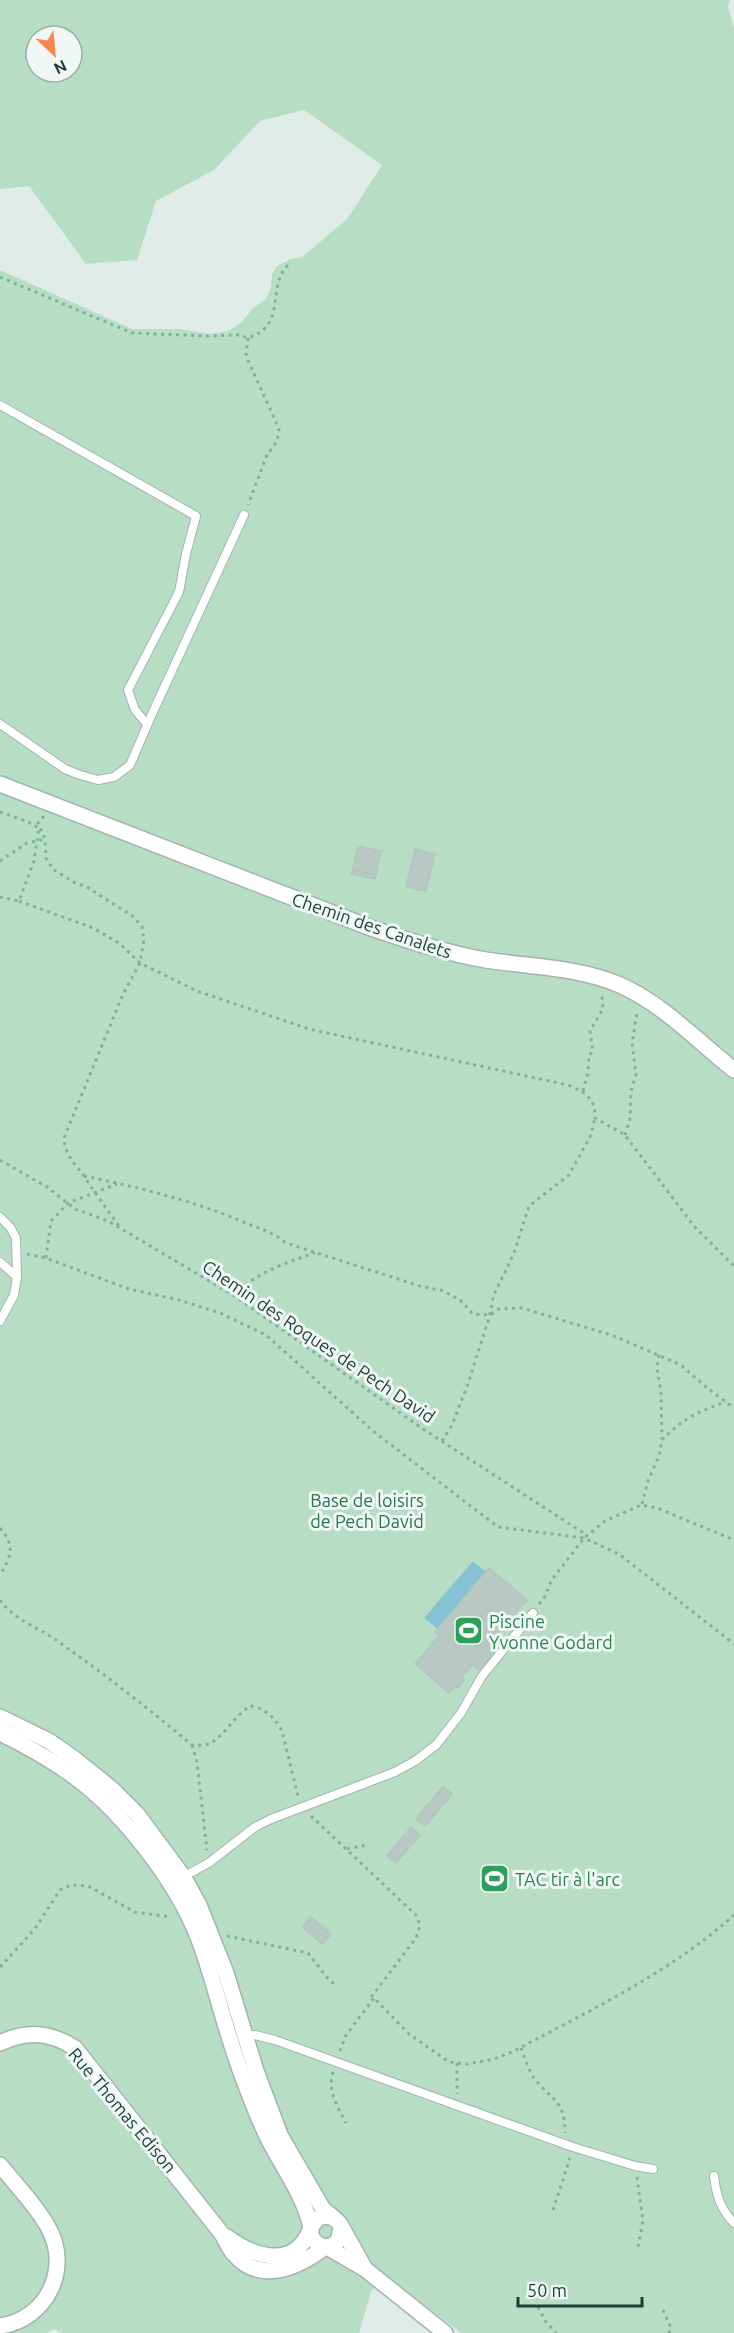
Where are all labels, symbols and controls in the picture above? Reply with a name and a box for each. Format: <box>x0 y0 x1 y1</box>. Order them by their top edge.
north arrow <box>24 24 84 84</box>
text: N <box>51 57 70 78</box>
street label: Chemin des Canalets <box>290 888 455 962</box>
street label: Chemin des Roques de Pech David <box>199 1256 439 1426</box>
park label: Base de loisirs de Pech David <box>310 1490 424 1531</box>
place label: Piscine Yvonne Godard <box>489 1611 613 1652</box>
sports icon: Piscine Yvonne Godard <box>452 1615 484 1647</box>
sports icon: TAC tir à l'arc <box>478 1863 510 1895</box>
place label: TAC tir à l'arc <box>515 1869 620 1889</box>
street label: Rue Thomas Edison <box>65 2044 181 2176</box>
scale bar <box>518 2270 642 2308</box>
text: 50 m <box>527 2280 567 2300</box>

